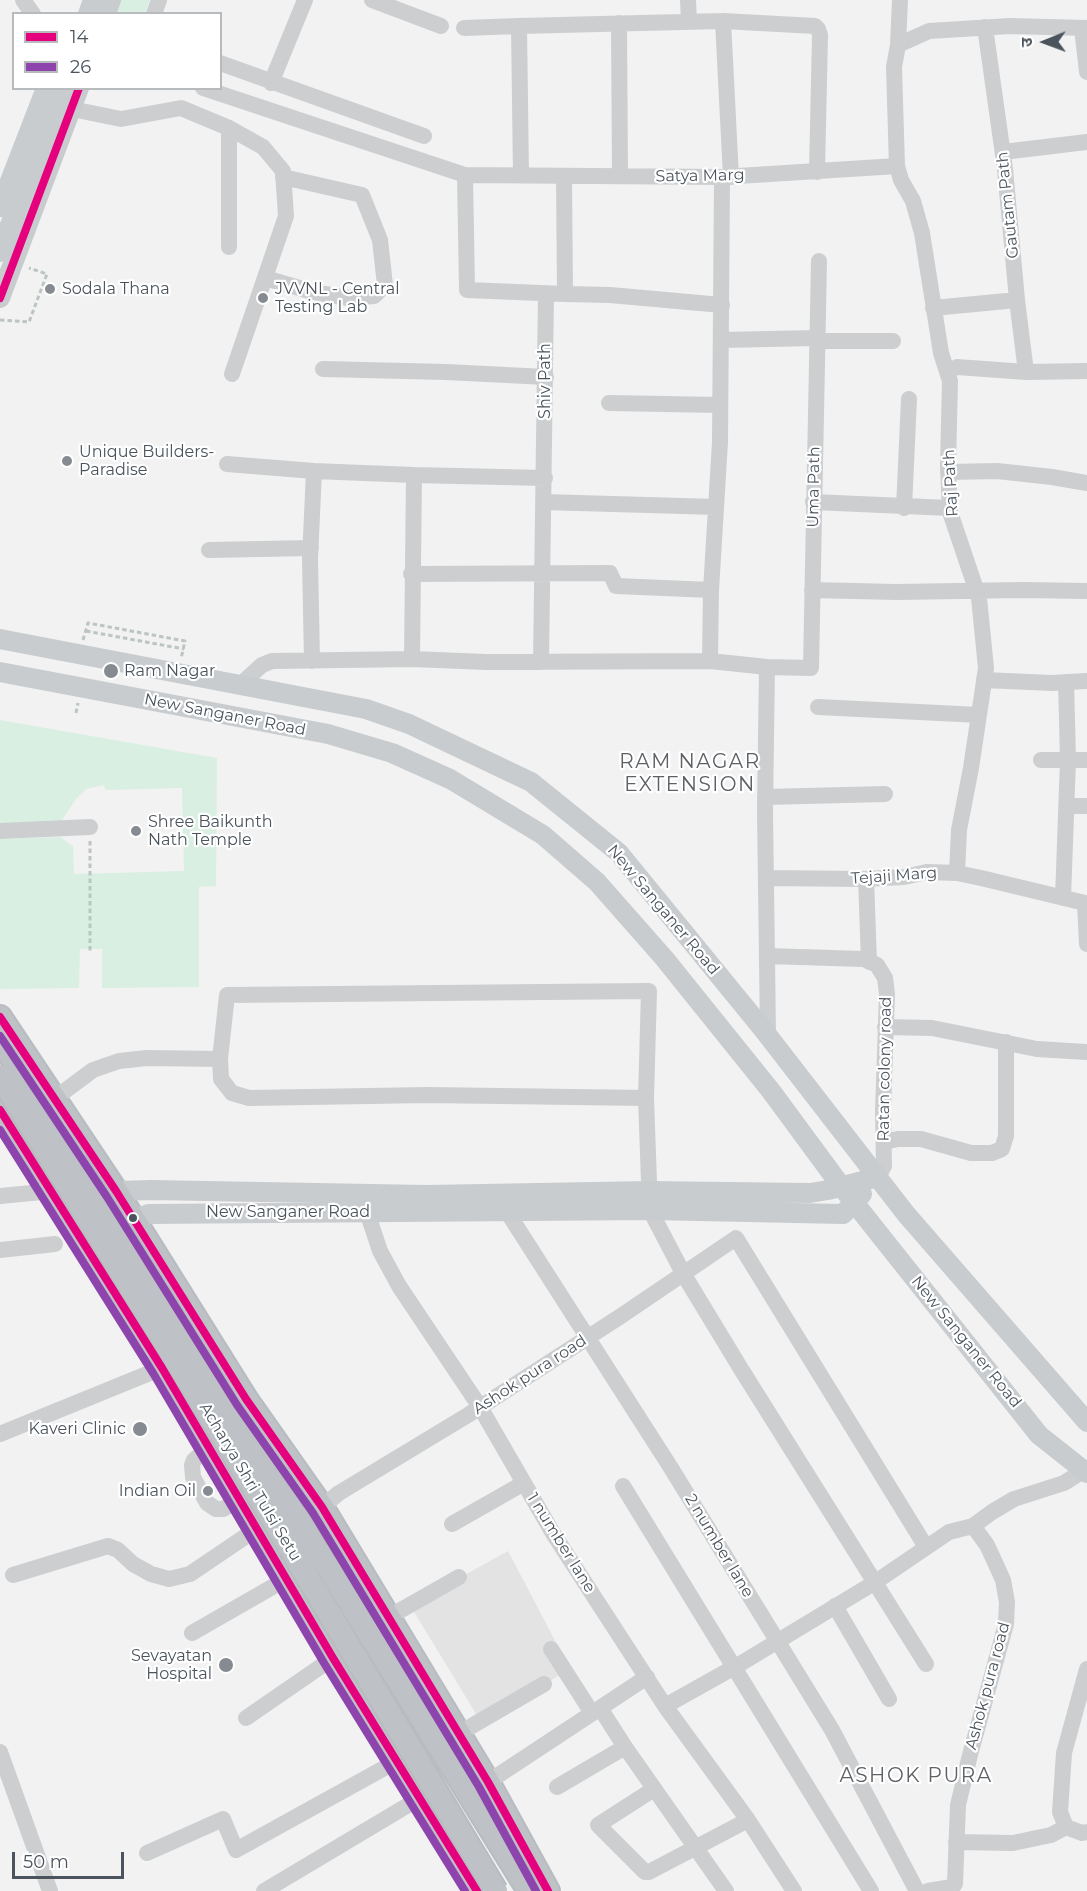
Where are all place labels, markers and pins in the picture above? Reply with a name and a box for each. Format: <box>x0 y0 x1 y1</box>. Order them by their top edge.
place label: Sodala Thana <box>62 279 170 299</box>
place label: JVVNL - Central Testing Lab <box>275 279 400 317</box>
marker: Sodala Thana <box>43 282 57 296</box>
marker: JVVNL - Central Testing Lab <box>256 291 270 305</box>
place label: Unique Builders- Paradise <box>79 442 214 480</box>
marker: Unique Builders- Paradise <box>60 454 74 468</box>
place label: Ram Nagar <box>124 661 215 681</box>
marker: Ram Nagar <box>102 662 120 680</box>
place label: Shree Baikunth Nath Temple <box>148 812 272 850</box>
marker: Shree Baikunth Nath Temple <box>129 824 143 838</box>
unlabelled marker <box>127 1212 139 1224</box>
place label: Kaveri Clinic <box>29 1419 126 1439</box>
marker: Kaveri Clinic <box>131 1420 149 1438</box>
place label: Indian Oil <box>119 1481 196 1501</box>
marker: Indian Oil <box>201 1484 215 1498</box>
place label: Sevayatan Hospital <box>131 1646 212 1684</box>
marker: Sevayatan Hospital <box>217 1656 235 1674</box>

